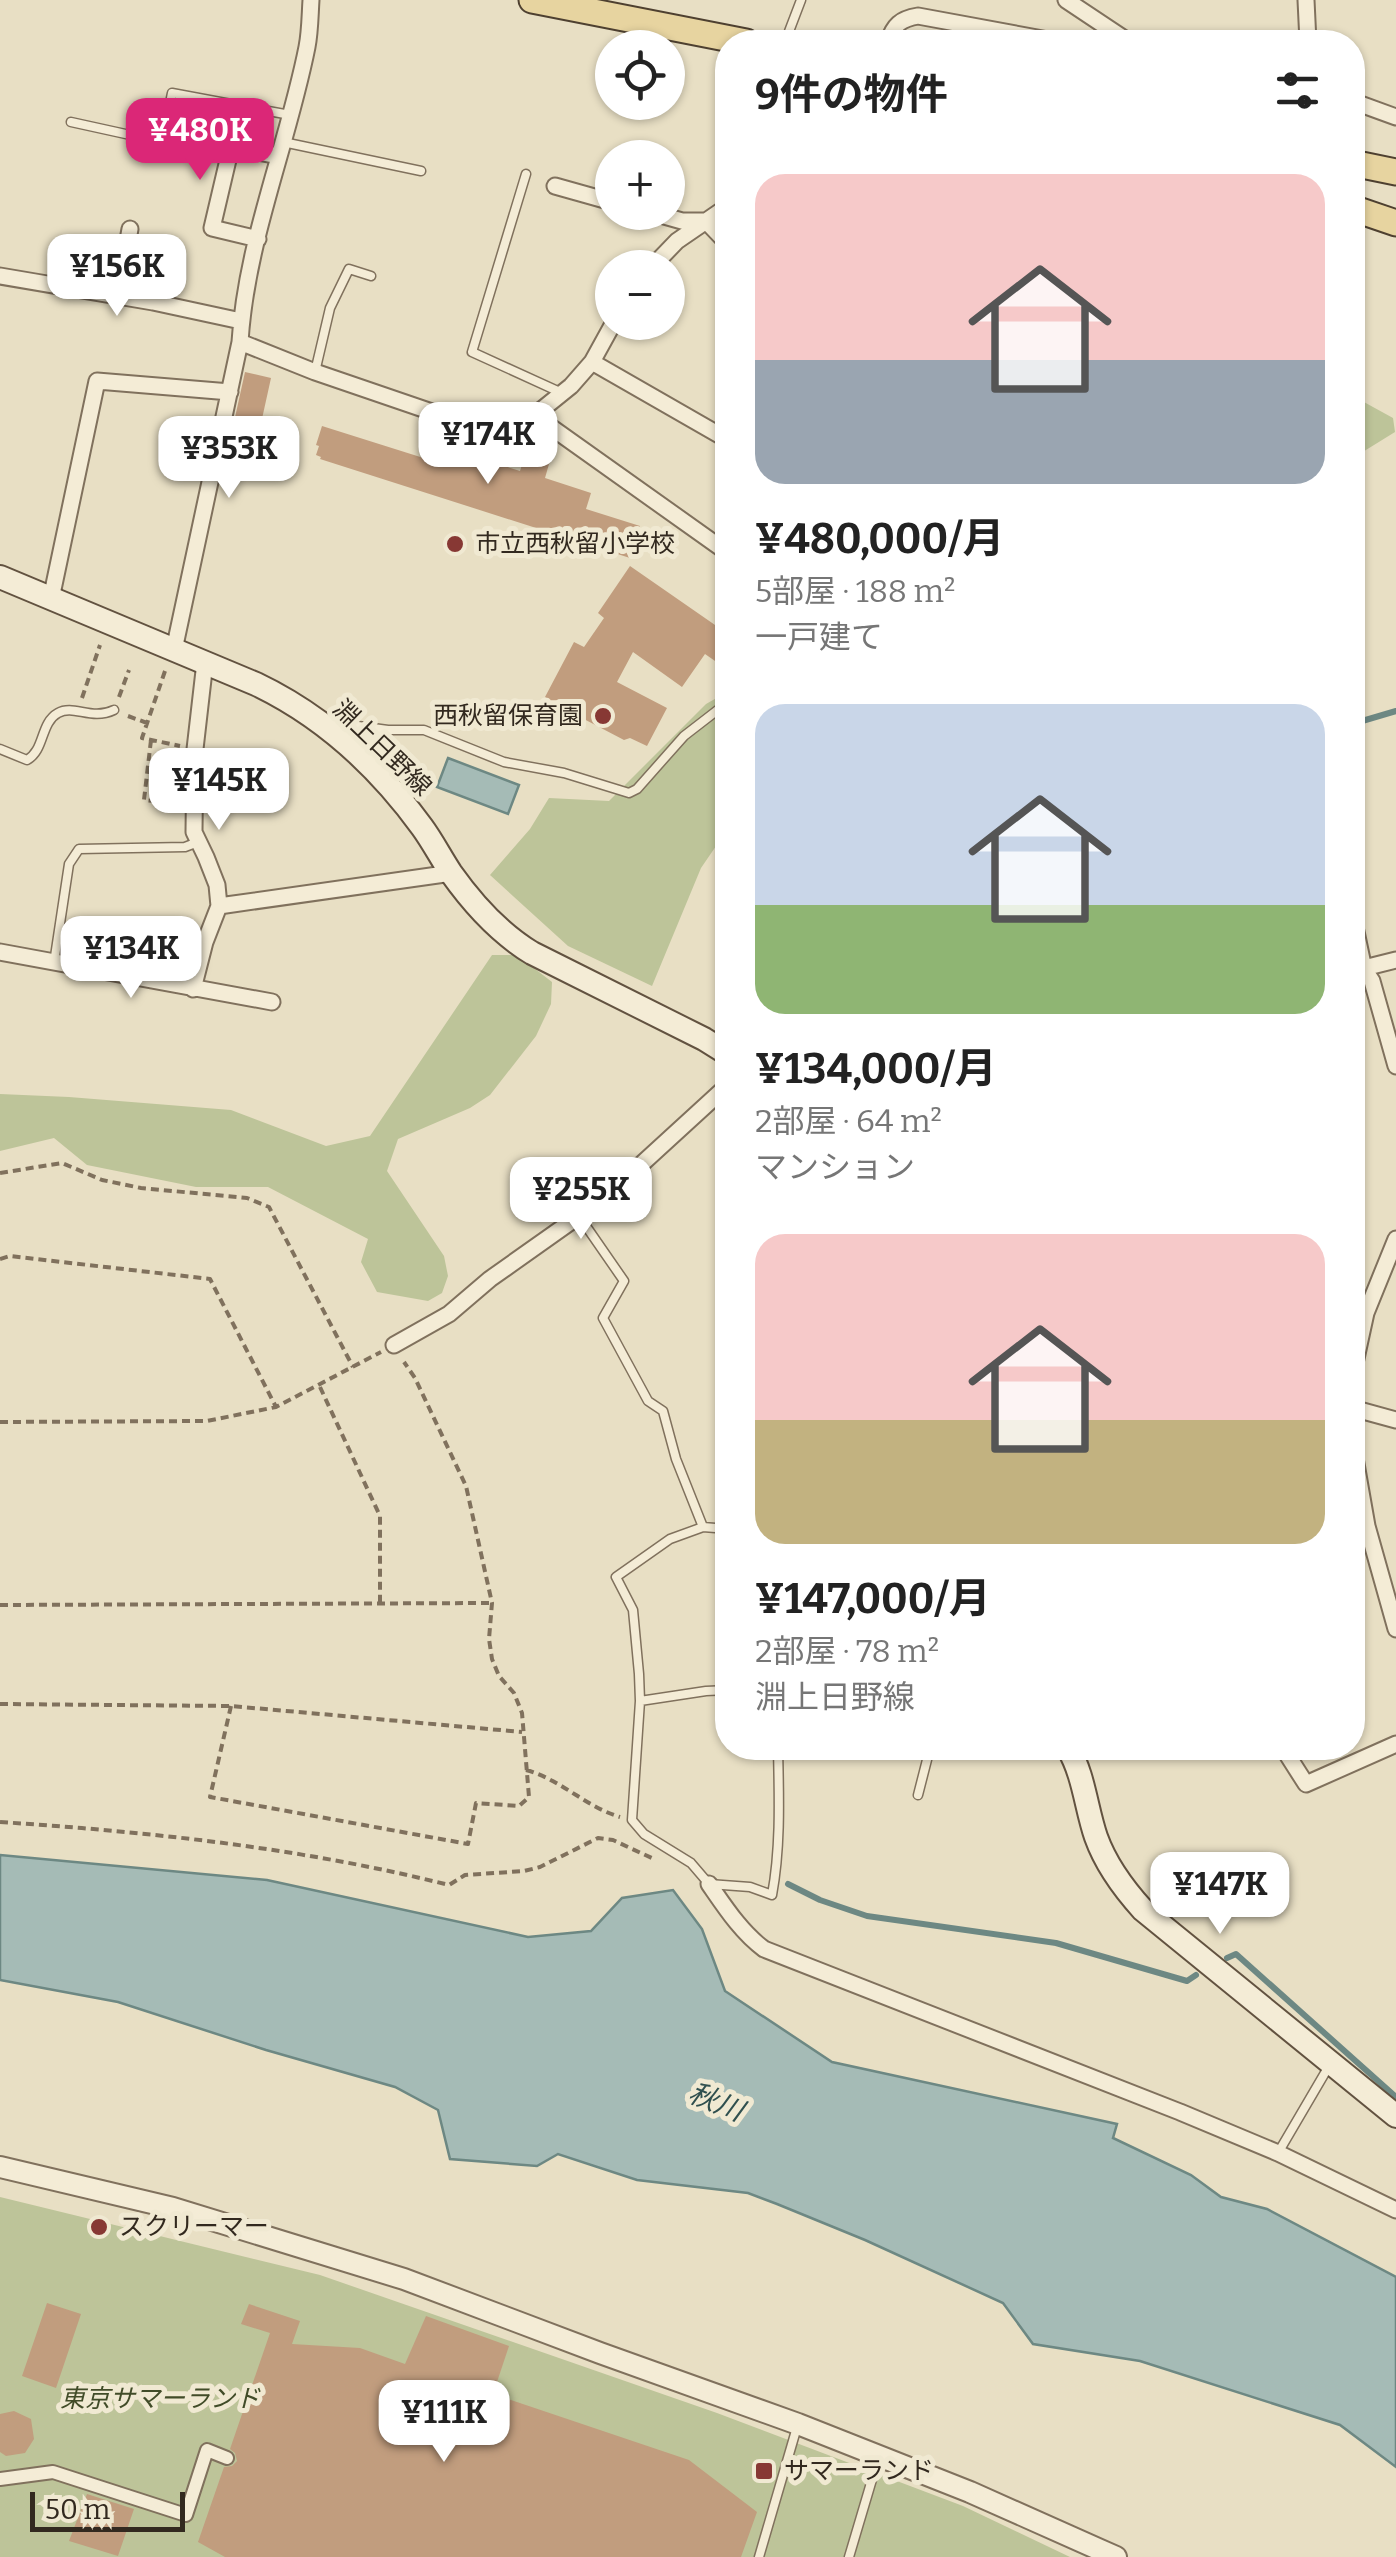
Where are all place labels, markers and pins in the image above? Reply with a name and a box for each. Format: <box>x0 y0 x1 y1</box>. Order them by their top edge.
pin: ¥480K <box>130 98 270 183</box>
pin: ¥156K <box>47 234 187 319</box>
pin: ¥174K <box>418 402 558 487</box>
pin: ¥353K <box>159 416 299 501</box>
place label: 市立西秋留小学校 <box>475 529 675 559</box>
marker: 市立西秋留小学校 <box>444 533 466 555</box>
place label: 西秋留保育園 <box>433 701 583 731</box>
marker: 西秋留保育園 <box>592 705 614 727</box>
pin: ¥145K <box>149 748 289 833</box>
pin: ¥134K <box>61 916 201 1001</box>
pin: ¥255K <box>511 1157 651 1242</box>
pin: ¥147K <box>1150 1852 1290 1937</box>
place label: スクリーマー <box>119 2212 269 2242</box>
marker: スクリーマー <box>88 2216 110 2238</box>
pin: ¥111K <box>374 2380 514 2465</box>
place label: サマーランド <box>784 2456 934 2486</box>
marker: サマーランド <box>753 2460 775 2482</box>

